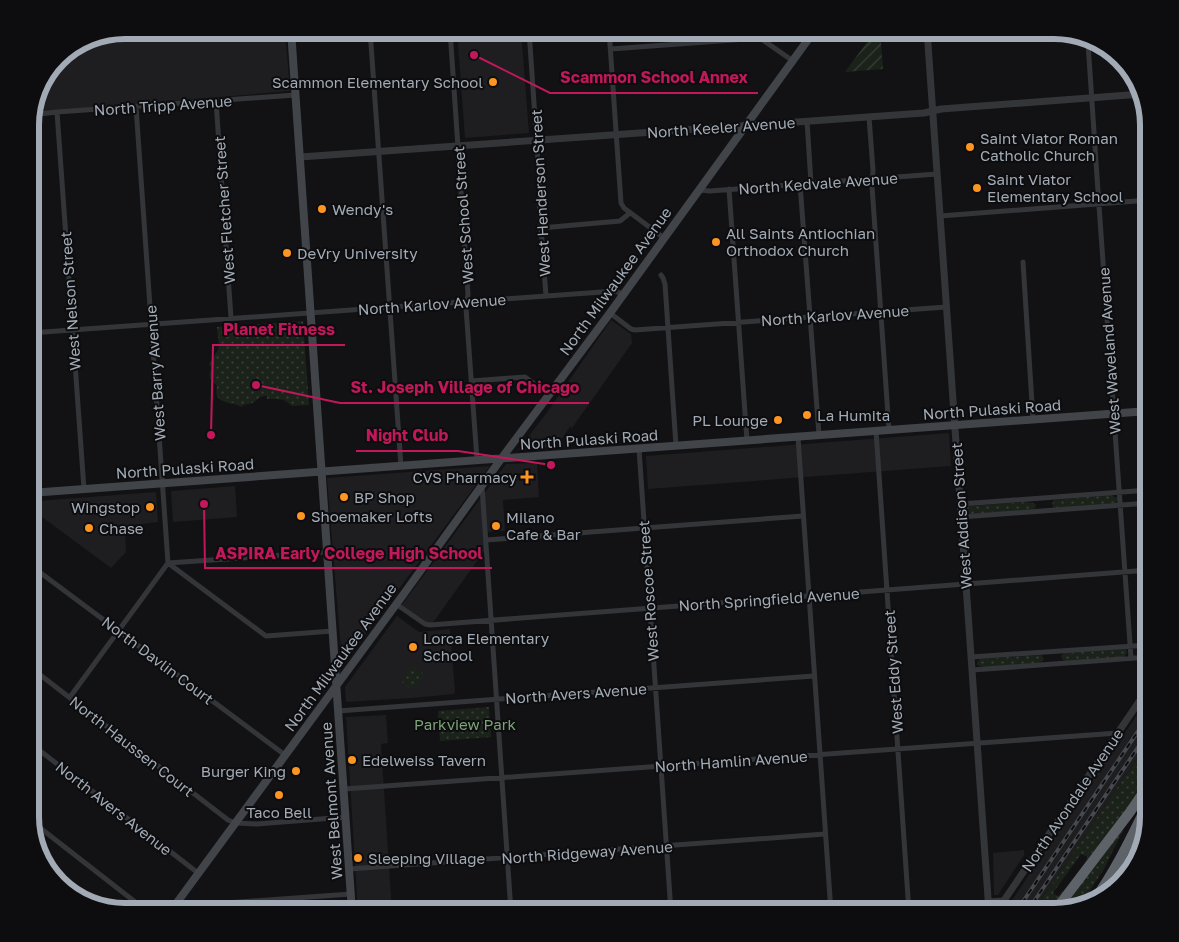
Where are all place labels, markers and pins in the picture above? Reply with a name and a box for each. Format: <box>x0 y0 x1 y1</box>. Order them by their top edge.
callout: Scammon School Annex <box>550 62 758 93</box>
place label: Scammon Elementary School <box>272 73 483 91</box>
marker: Scammon Elementary School <box>487 76 499 88</box>
place label: Saint Viator Roman Catholic Church <box>980 129 1118 164</box>
marker: Saint Viator Roman Catholic Church <box>964 141 976 153</box>
place label: Saint Viator Elementary School <box>987 170 1123 205</box>
marker: Saint Viator Elementary School <box>971 182 983 194</box>
place label: Wendy's <box>332 200 393 218</box>
marker: Wendy's <box>316 203 328 215</box>
place label: All Saints Antiochian Orthodox Church <box>726 224 875 259</box>
marker: All Saints Antiochian Orthodox Church <box>710 236 722 248</box>
place label: DeVry University <box>297 244 418 262</box>
marker: DeVry University <box>281 247 293 259</box>
callout: Planet Fitness <box>213 314 345 345</box>
callout: St. Joseph Village of Chicago <box>340 372 589 403</box>
place label: La Humita <box>817 406 890 424</box>
marker: La Humita <box>801 409 813 421</box>
place label: PL Lounge <box>692 411 768 429</box>
marker: PL Lounge <box>772 414 784 426</box>
callout: Night Club <box>356 420 458 451</box>
place label: CVS Pharmacy <box>413 468 518 486</box>
marker: CVS Pharmacy <box>521 471 533 483</box>
place label: BP Shop <box>354 488 415 506</box>
marker: BP Shop <box>338 491 350 503</box>
place label: Wingstop <box>71 498 140 516</box>
marker: Wingstop <box>144 501 156 513</box>
place label: Shoemaker Lofts <box>311 507 433 525</box>
place label: Milano Cafe & Bar <box>506 508 581 543</box>
marker: Shoemaker Lofts <box>295 510 307 522</box>
place label: Chase <box>99 519 144 537</box>
marker: Milano Cafe & Bar <box>490 520 502 532</box>
marker: Chase <box>83 522 95 534</box>
callout: ASPIRA Early College High School <box>205 537 492 568</box>
place label: Lorca Elementary School <box>423 629 550 664</box>
marker: Lorca Elementary School <box>407 641 419 653</box>
place label: Edelweiss Tavern <box>362 751 486 769</box>
marker: Edelweiss Tavern <box>346 754 358 766</box>
place label: Burger King <box>201 762 286 780</box>
marker: Burger King <box>290 765 302 777</box>
marker: Taco Bell <box>273 789 285 801</box>
place label: Taco Bell <box>246 803 312 821</box>
place label: Sleeping Village <box>368 849 485 867</box>
marker: Sleeping Village <box>352 852 364 864</box>

